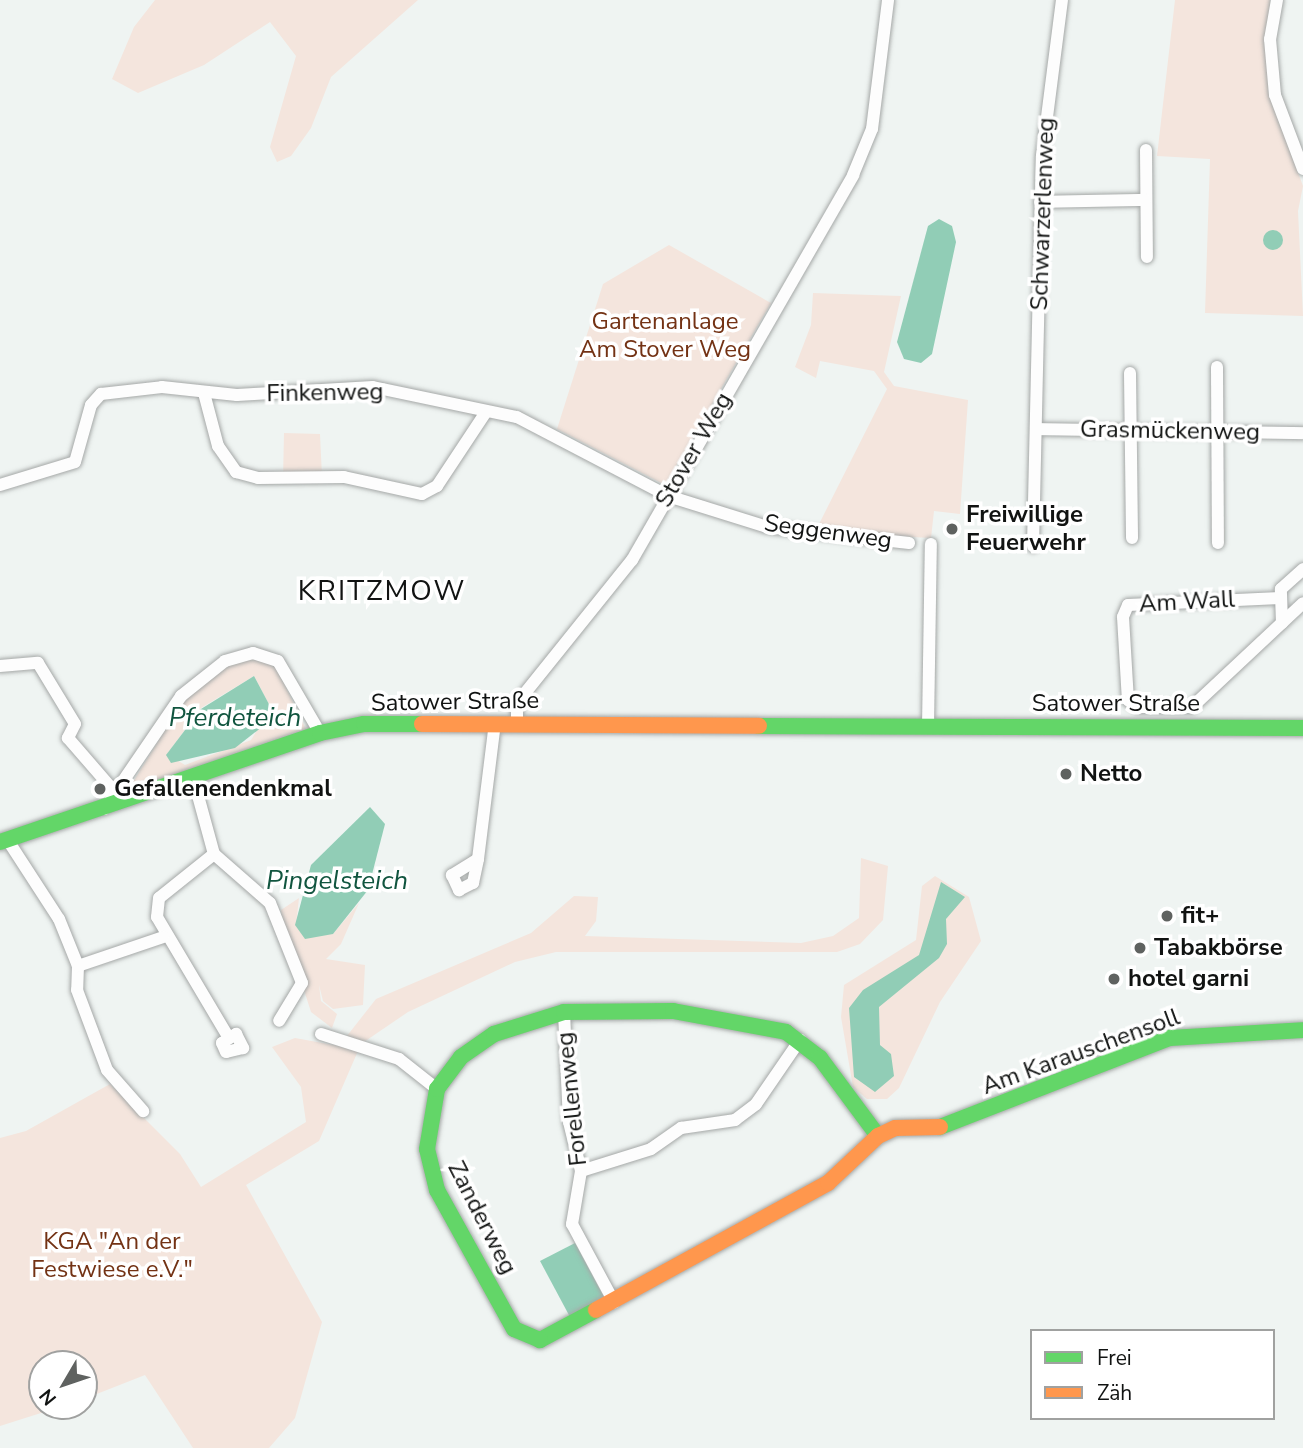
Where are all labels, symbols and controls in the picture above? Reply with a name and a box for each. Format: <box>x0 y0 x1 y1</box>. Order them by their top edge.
street label: Schwarzerlenweg <box>1025 117 1061 311</box>
park label: Gartenanlage Am Stover Weg <box>579 308 751 364</box>
street label: Finkenweg <box>266 378 384 408</box>
street label: Stover Weg <box>650 387 738 513</box>
street label: Grasmückenweg <box>1080 415 1260 447</box>
place label: Freiwillige Feuerwehr <box>966 501 1086 557</box>
street label: Seggenweg <box>762 509 894 555</box>
marker: Freiwillige Feuerwehr <box>944 521 960 537</box>
district label: KRITZMOW <box>299 574 465 608</box>
street label: Am Wall <box>1138 585 1236 619</box>
street label: Satower Straße <box>371 686 539 718</box>
street label: Satower Straße <box>1032 690 1200 718</box>
water label: Pferdeteich <box>169 702 301 734</box>
place label: Netto <box>1080 760 1142 788</box>
marker: Netto <box>1058 766 1074 782</box>
place label: Gefallenendenkmal <box>114 775 332 803</box>
marker: Gefallenendenkmal <box>92 781 108 797</box>
water label: Pingelsteich <box>266 865 408 897</box>
place label: fit+ <box>1181 902 1219 930</box>
marker: fit+ <box>1159 908 1175 924</box>
place label: Tabakbörse <box>1154 934 1283 962</box>
marker: Tabakbörse <box>1132 940 1148 956</box>
place label: hotel garni <box>1128 965 1249 993</box>
marker: hotel garni <box>1106 971 1122 987</box>
street label: Am Karauschensoll <box>978 1003 1184 1101</box>
street label: Forellenweg <box>551 1031 593 1167</box>
street label: Zanderweg <box>441 1157 523 1279</box>
park label: KGA "An der Festwiese e.V." <box>31 1228 193 1284</box>
legend <box>1030 1329 1275 1420</box>
text: Frei <box>1097 1344 1132 1372</box>
north arrow <box>28 1350 98 1420</box>
text: Zäh <box>1097 1379 1132 1407</box>
text: N <box>34 1383 63 1411</box>

